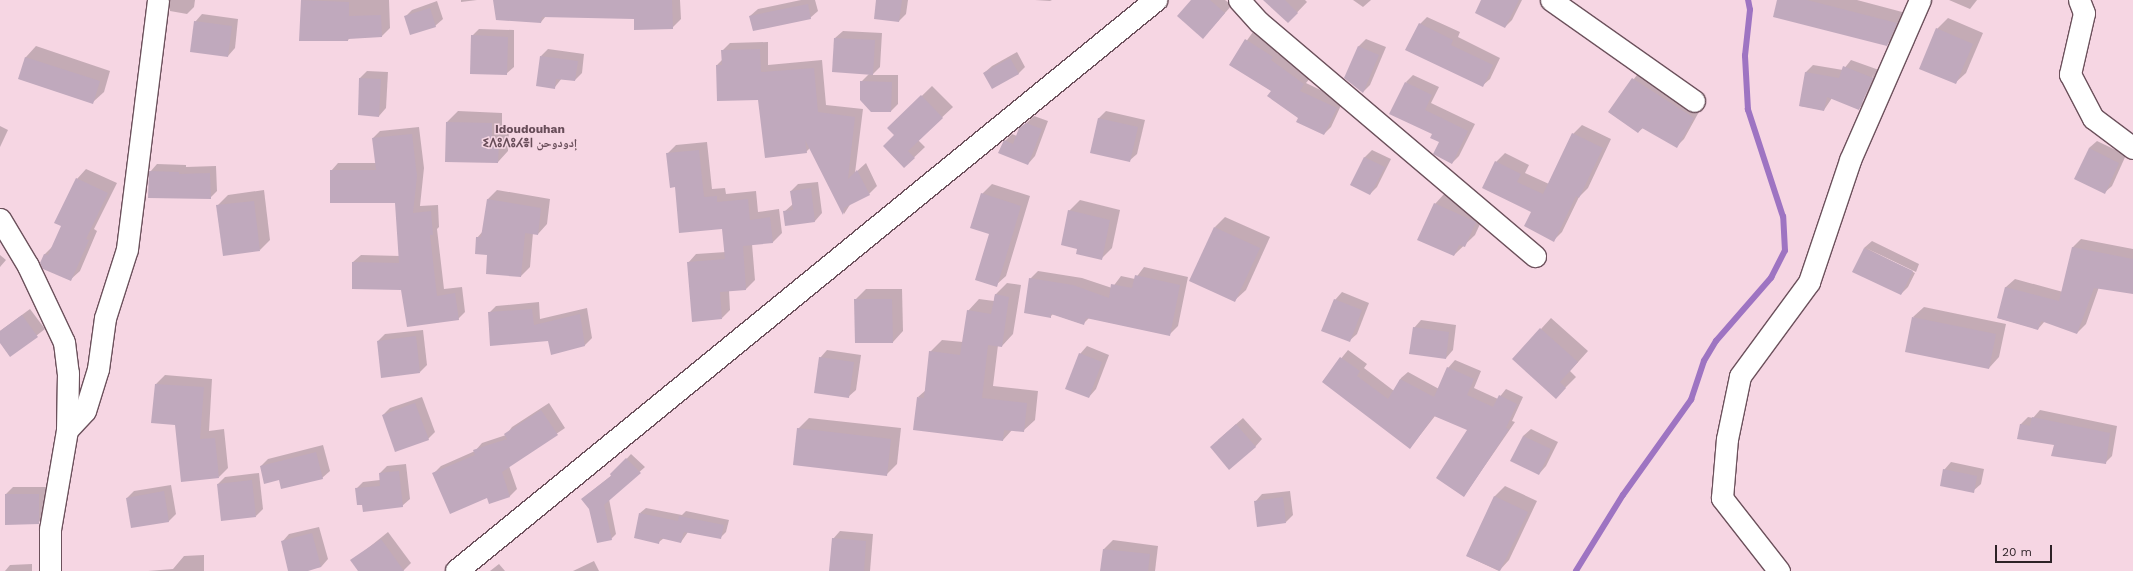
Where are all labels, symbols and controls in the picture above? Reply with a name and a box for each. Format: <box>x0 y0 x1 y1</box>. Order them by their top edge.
district label: Idoudouhan ⵉⴷⵓⴷⵓⵃⴻⵏ إدودوحن <box>483 123 577 151</box>
scale bar <box>1997 537 2054 563</box>
text: 20 m <box>2002 545 2032 559</box>

